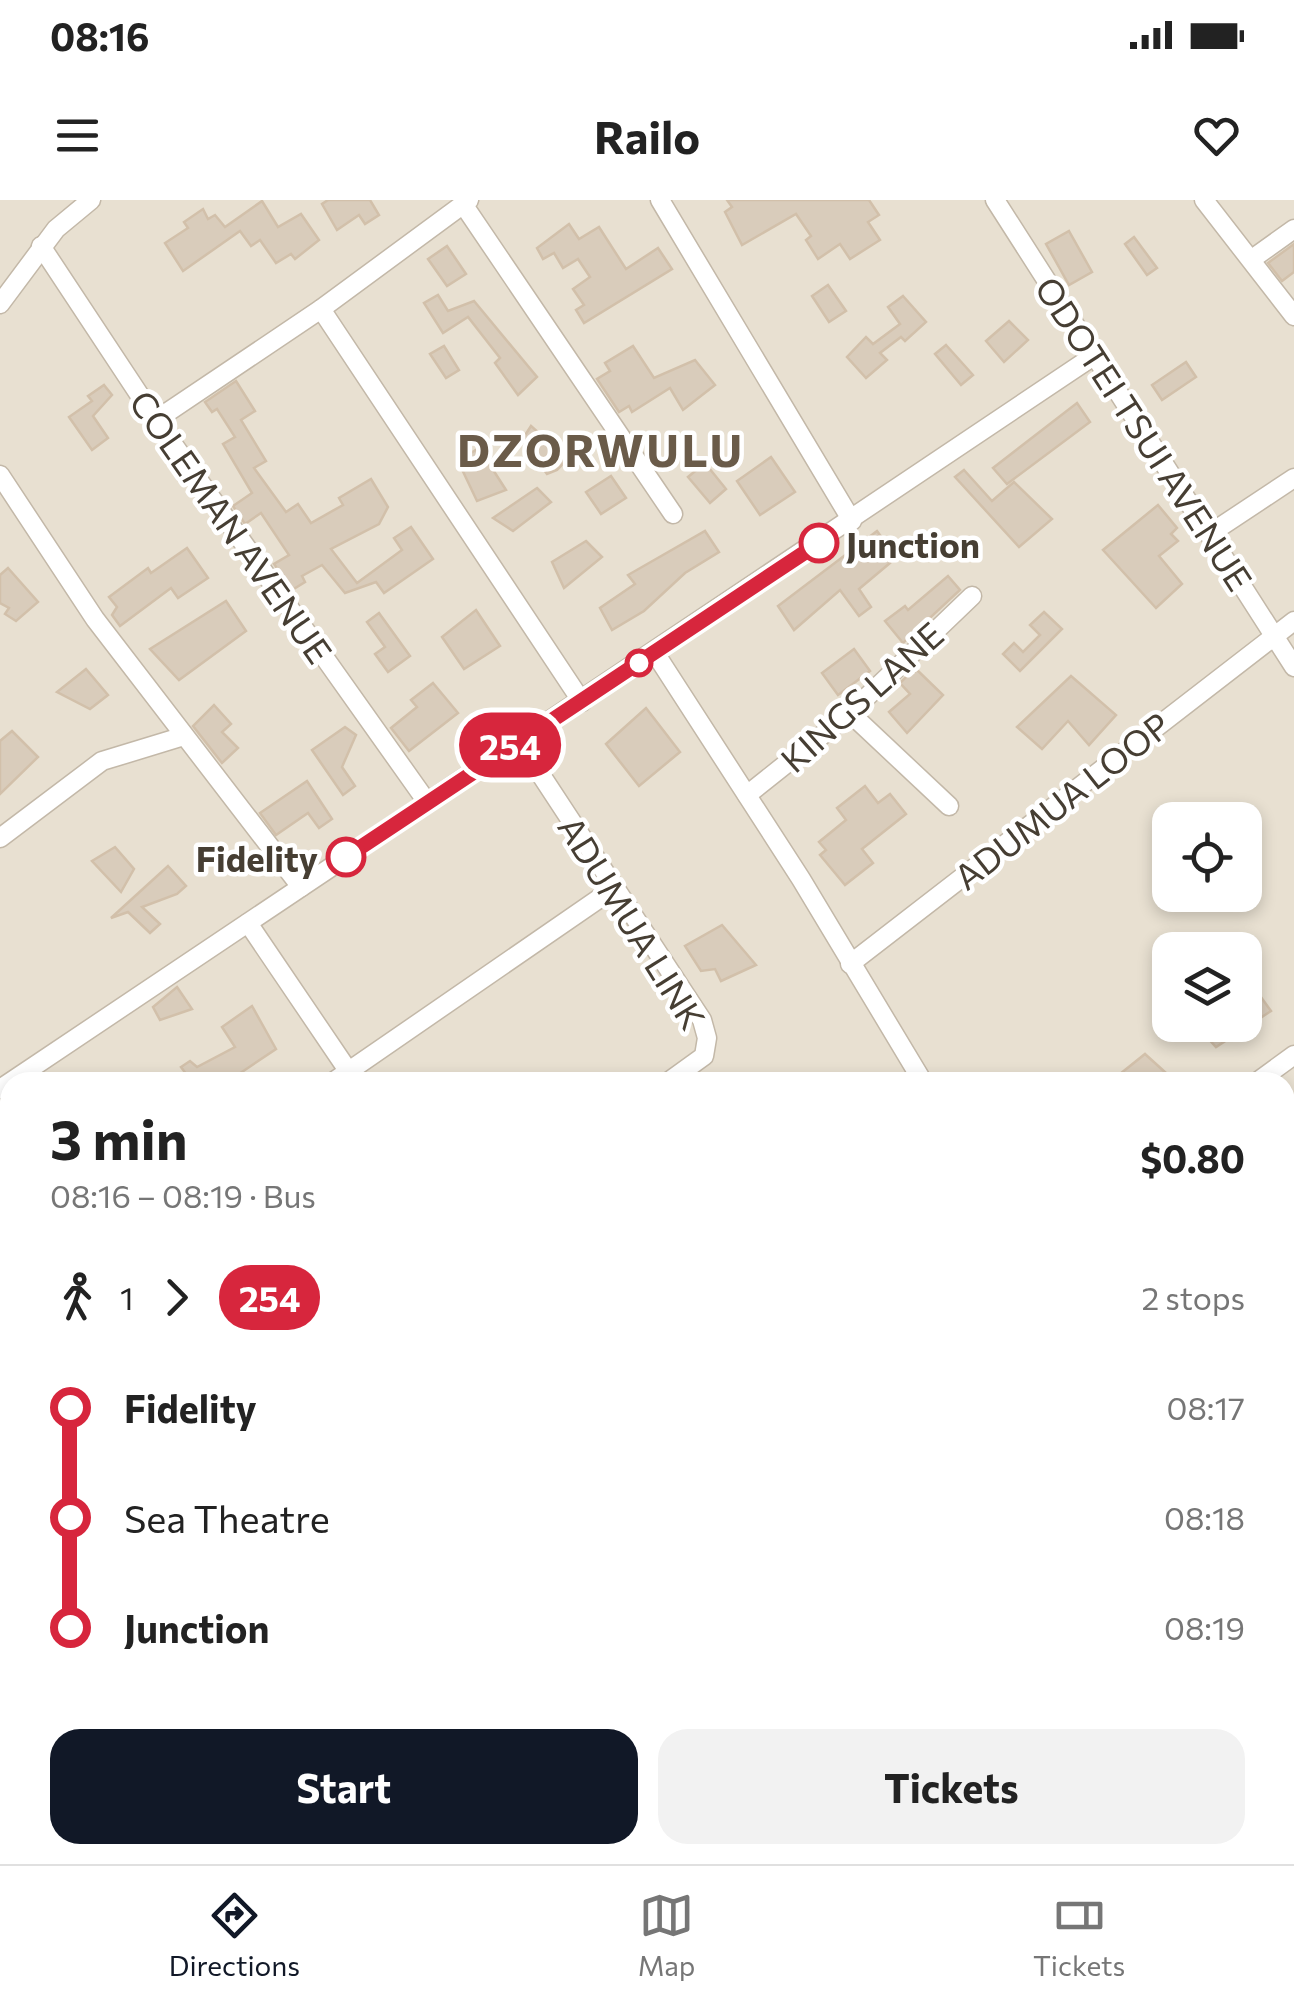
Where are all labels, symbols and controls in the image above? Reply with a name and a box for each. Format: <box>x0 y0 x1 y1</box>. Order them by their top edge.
text: 08:16 <box>50 12 149 59</box>
icon: menu <box>50 108 105 163</box>
text: Railo <box>594 108 700 163</box>
icon: heart <box>1189 108 1244 163</box>
street label: ODOTEI TSUI AVENUE <box>1027 268 1263 598</box>
street label: COLEMAN AVENUE <box>122 381 342 671</box>
district label: DZORWULU <box>457 421 745 476</box>
place label: Junction <box>846 522 980 565</box>
marker: Junction <box>800 524 838 562</box>
street label: KINGS LANE <box>771 612 951 780</box>
unlabelled marker <box>626 650 652 676</box>
street label: ADUMUA LOOP <box>944 702 1178 898</box>
line badge: 254 <box>452 712 568 778</box>
text: 254 <box>479 724 541 767</box>
map controls <box>1152 802 1262 1042</box>
button: locate <box>1152 802 1262 912</box>
street label: ADUMUA LINK <box>550 807 716 1037</box>
place label: Fidelity <box>196 836 318 879</box>
marker: Fidelity <box>327 838 365 876</box>
button: layers <box>1152 932 1262 1042</box>
text: 3 min <box>50 1104 188 1171</box>
text: $0.80 <box>1140 1134 1245 1181</box>
text: 08:16 – 08:19 · Bus <box>50 1175 316 1215</box>
icon: walk <box>50 1270 105 1325</box>
icon: forward <box>149 1270 204 1325</box>
text: 254 <box>239 1276 300 1319</box>
text: 1 <box>120 1277 134 1317</box>
text: 2 stops <box>1141 1277 1245 1317</box>
text: Fidelity <box>124 1384 257 1431</box>
text: 08:17 <box>1167 1387 1245 1427</box>
text: Sea Theatre <box>124 1494 330 1541</box>
text: 08:18 <box>1164 1497 1245 1537</box>
text: Junction <box>124 1604 270 1651</box>
text: 08:19 <box>1164 1607 1245 1647</box>
button: Start <box>50 1729 638 1844</box>
button: Tickets <box>658 1729 1245 1844</box>
tab: Directions <box>169 1888 300 1982</box>
tab: Map <box>638 1888 695 1982</box>
tab: Tickets <box>1033 1888 1125 1982</box>

